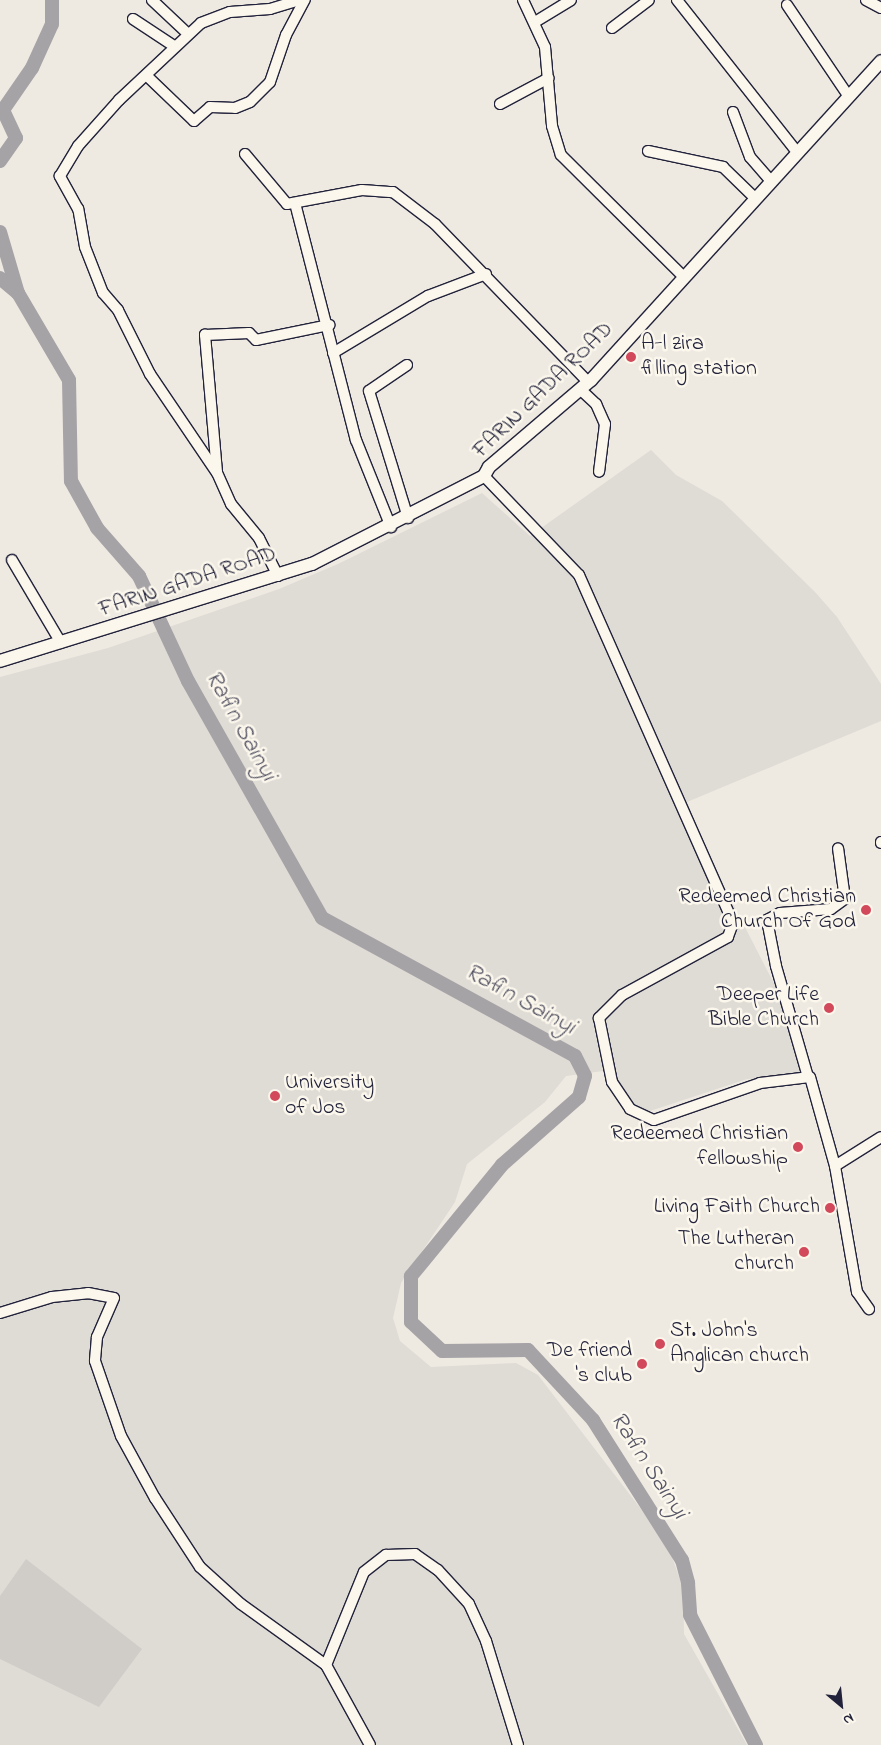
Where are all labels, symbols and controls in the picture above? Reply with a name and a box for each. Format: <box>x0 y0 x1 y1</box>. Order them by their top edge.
street label: FARIN GADA ROAD <box>468 317 620 465</box>
place label: A-l zira filling station <box>641 331 757 382</box>
marker: A-l zira filling station <box>625 351 637 363</box>
street label: FARIN GADA ROAD <box>96 542 280 624</box>
water label: Rafin Sainyi <box>198 666 282 786</box>
place label: Redeemed Christian Church Of God <box>679 884 856 936</box>
marker: Redeemed Christian Church Of God <box>860 904 872 916</box>
water label: Rafin Sainyi <box>460 958 580 1042</box>
place label: Deeper Life Bible Church <box>708 982 819 1034</box>
marker: Deeper Life Bible Church <box>823 1002 835 1014</box>
place label: University of Jos <box>285 1070 374 1122</box>
marker: University of Jos <box>269 1090 281 1102</box>
place label: Redeemed Christian fellowship <box>611 1121 788 1172</box>
marker: Redeemed Christian fellowship <box>792 1141 804 1153</box>
place label: Living Faith Church <box>654 1195 820 1221</box>
marker: Living Faith Church <box>824 1202 836 1214</box>
place label: The Lutheran church <box>678 1226 794 1278</box>
marker: The Lutheran church <box>798 1246 810 1258</box>
place label: St. John's Anglican church <box>670 1318 809 1370</box>
place label: De friend 's club <box>547 1338 632 1390</box>
marker: St. John's Anglican church <box>654 1338 666 1350</box>
marker: De friend 's club <box>636 1358 648 1370</box>
water label: Rafin Sainyi <box>603 1407 693 1525</box>
north arrow <box>816 1680 866 1730</box>
text: N <box>839 1707 857 1730</box>

